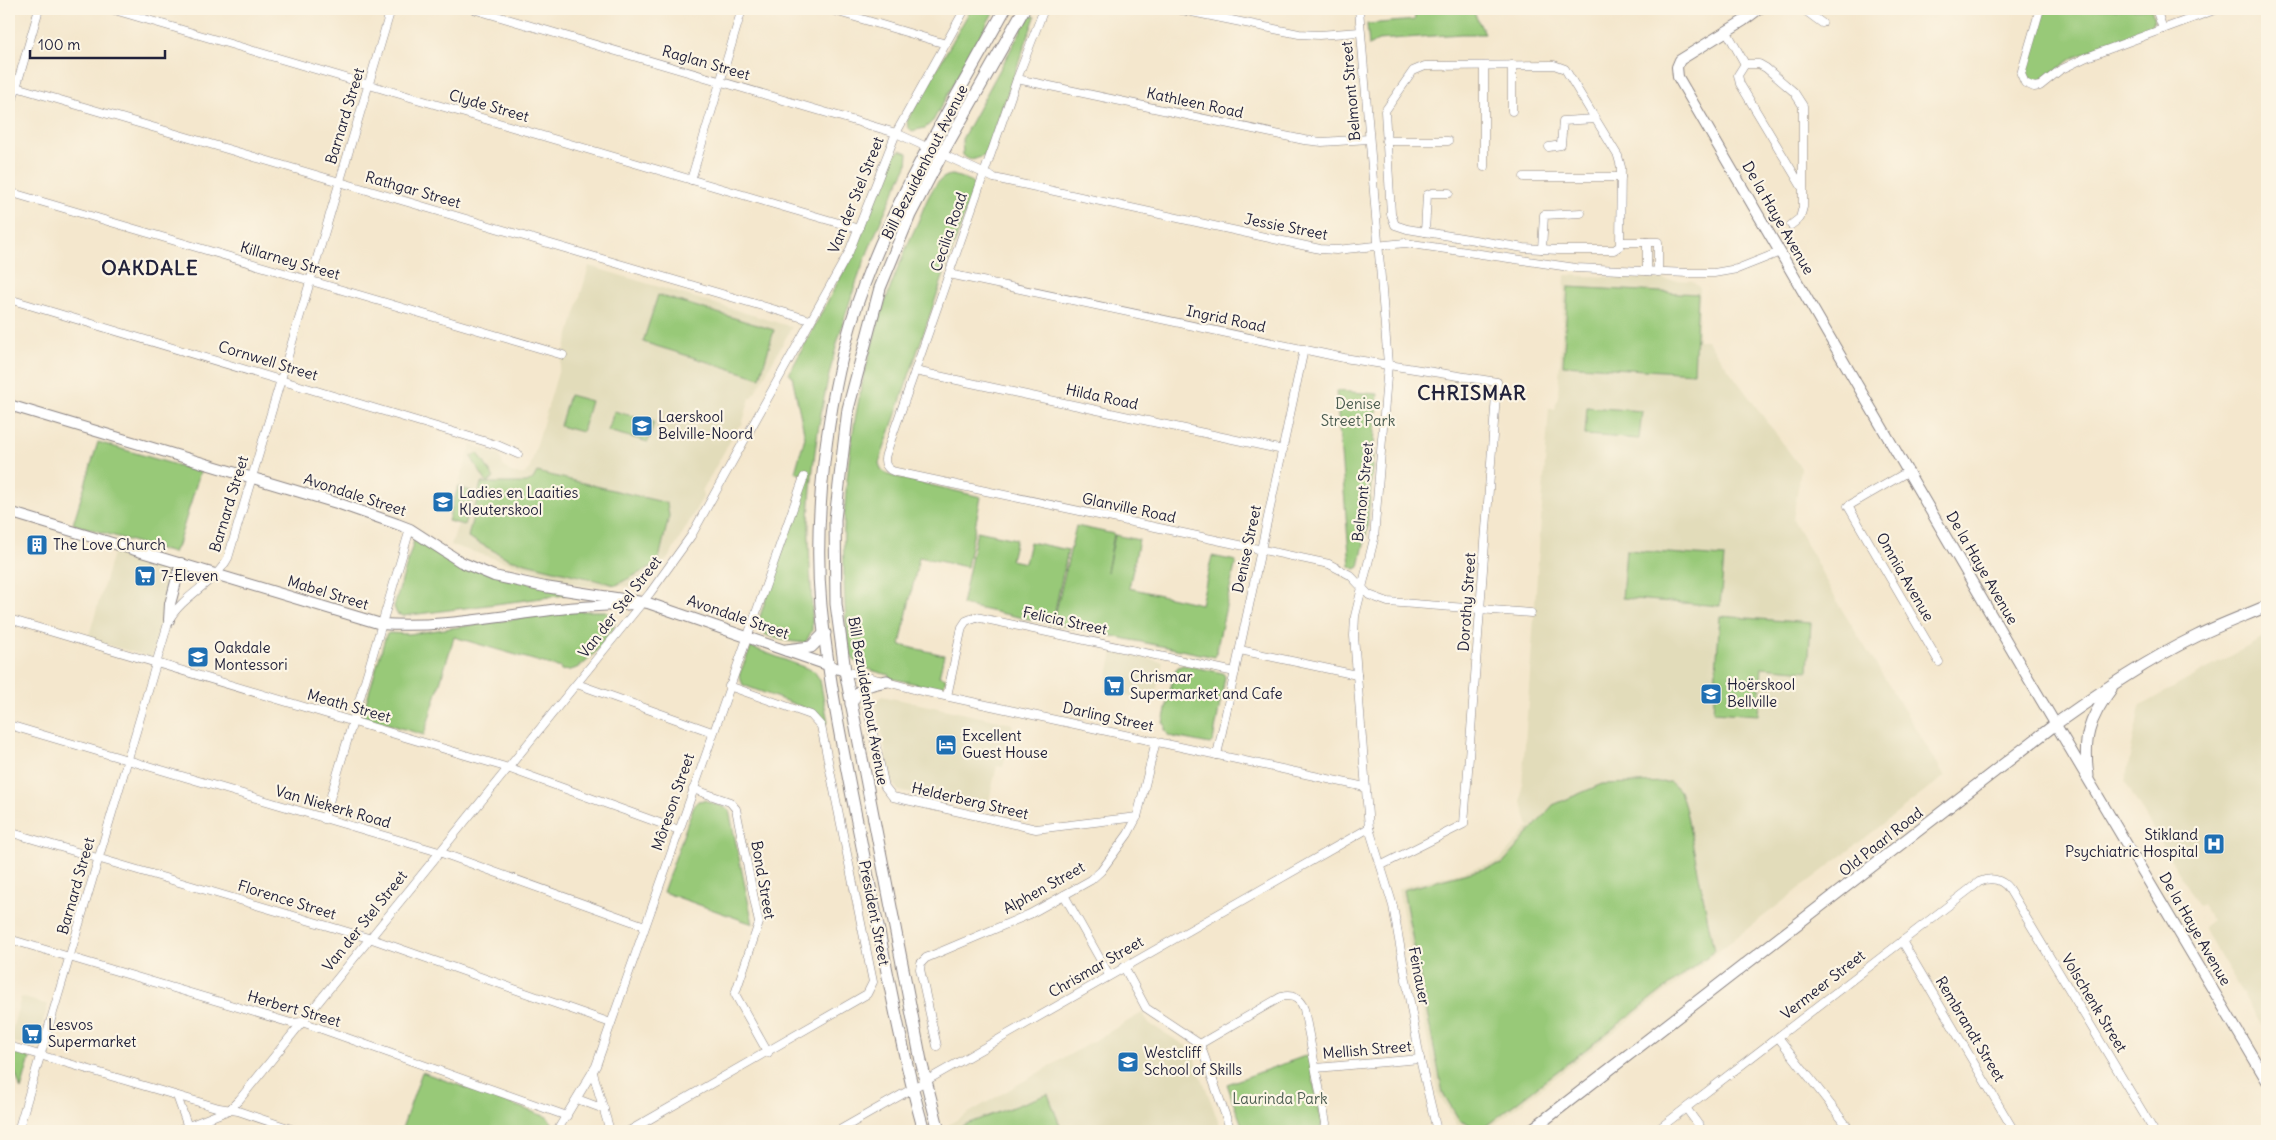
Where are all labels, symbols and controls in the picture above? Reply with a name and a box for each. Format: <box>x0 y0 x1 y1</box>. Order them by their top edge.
scale bar <box>30 28 165 60</box>
text: 100 m <box>38 35 80 54</box>
street label: Belmont Street <box>1337 40 1364 142</box>
street label: Raglan Street <box>660 41 752 84</box>
street label: Barnard Street <box>321 65 368 167</box>
street label: Bill Bezuidenhout Avenue <box>877 81 972 242</box>
street label: Kathleen Road <box>1145 83 1245 122</box>
street label: Clyde Street <box>447 85 531 126</box>
street label: Van der Stel Street <box>823 134 888 256</box>
street label: De la Haye Avenue <box>1738 158 1819 278</box>
street label: Rathgar Street <box>363 167 463 212</box>
street label: Cecilia Road <box>926 190 971 274</box>
street label: Jessie Street <box>1243 209 1329 244</box>
street label: Killarney Street <box>238 237 342 284</box>
district label: OAKDALE <box>101 255 199 280</box>
street label: Ingrid Road <box>1185 301 1268 336</box>
street label: Cornwell Street <box>216 336 320 385</box>
street label: Hilda Road <box>1064 380 1140 413</box>
district label: CHRISMAR <box>1417 380 1527 405</box>
park label: Denise Street Park <box>1321 394 1396 430</box>
place label: Laerskool Belville-Noord <box>658 407 753 443</box>
school or university icon: Laerskool Belville-Noord <box>630 414 654 438</box>
street label: Belmont Street <box>1348 441 1377 543</box>
street label: Barnard Street <box>205 453 252 555</box>
street label: Avondale Street <box>302 469 409 520</box>
place label: Ladies en Laaities Kleuterskool <box>459 483 579 519</box>
street label: Glanville Road <box>1080 488 1178 527</box>
school or university icon: Ladies en Laaities Kleuterskool <box>431 490 455 514</box>
street label: Denise Street <box>1228 503 1265 595</box>
street label: De la Haye Avenue <box>1942 508 2023 628</box>
street label: Omnia Avenue <box>1872 529 1938 624</box>
building icon: The Love Church <box>25 533 49 557</box>
place label: The Love Church <box>53 535 166 554</box>
street label: Van der Stel Street <box>574 552 665 661</box>
street label: Dorothy Street <box>1454 552 1479 652</box>
supermarket icon: 7-Eleven <box>133 564 157 588</box>
place label: 7-Eleven <box>161 566 219 585</box>
street label: Mabel Street <box>285 571 371 614</box>
street label: Avondale Street <box>685 590 792 643</box>
street label: Felicia Street <box>1021 602 1109 639</box>
street label: Bill Bezuidenhout Avenue <box>844 615 893 787</box>
place label: Oakdale Montessori <box>214 638 288 674</box>
school or university icon: Oakdale Montessori <box>186 645 210 669</box>
place label: Chrismar Supermarket and Cafe <box>1130 667 1283 703</box>
supermarket icon: Chrismar Supermarket and Cafe <box>1102 674 1126 698</box>
place label: Hoërskool Bellville <box>1727 675 1795 711</box>
school or university icon: Hoërskool Bellville <box>1699 682 1723 706</box>
street label: Meath Street <box>305 685 393 727</box>
street label: Darling Street <box>1061 698 1155 735</box>
place label: Excellent Guest House <box>962 726 1048 762</box>
hotel icon: Excellent Guest House <box>934 733 958 757</box>
street label: Môreson Street <box>647 751 698 853</box>
street label: Helderberg Street <box>910 778 1030 823</box>
street label: Van Niekerk Road <box>273 781 393 832</box>
street label: Old Paarl Road <box>1835 803 1927 880</box>
place label: Stikland Psychiatric Hospital <box>2065 825 2198 861</box>
hospital icon: Stikland Psychiatric Hospital <box>2202 832 2226 856</box>
street label: Barnard Street <box>53 835 98 937</box>
street label: Bond Street <box>747 839 780 921</box>
street label: Alphen Street <box>1000 857 1088 918</box>
street label: President Street <box>855 859 894 967</box>
street label: Van der Stel Street <box>318 866 411 975</box>
street label: De la Haye Avenue <box>2155 869 2236 989</box>
street label: Florence Street <box>236 876 339 923</box>
street label: Chrismar Street <box>1045 932 1147 1001</box>
street label: Feinauer <box>1405 945 1434 1007</box>
street label: Vermeer Street <box>1777 946 1869 1024</box>
street label: Volschenk Street <box>2058 950 2131 1056</box>
street label: Rembrandt Street <box>1932 973 2009 1085</box>
street label: Herbert Street <box>245 986 343 1031</box>
place label: Lesvos Supermarket <box>48 1015 136 1051</box>
supermarket icon: Lesvos Supermarket <box>20 1022 44 1046</box>
street label: Mellish Street <box>1322 1036 1412 1063</box>
place label: Westcliff School of Skills <box>1144 1043 1242 1079</box>
school or university icon: Westcliff School of Skills <box>1116 1050 1140 1074</box>
park label: Laurinda Park <box>1232 1089 1328 1108</box>

